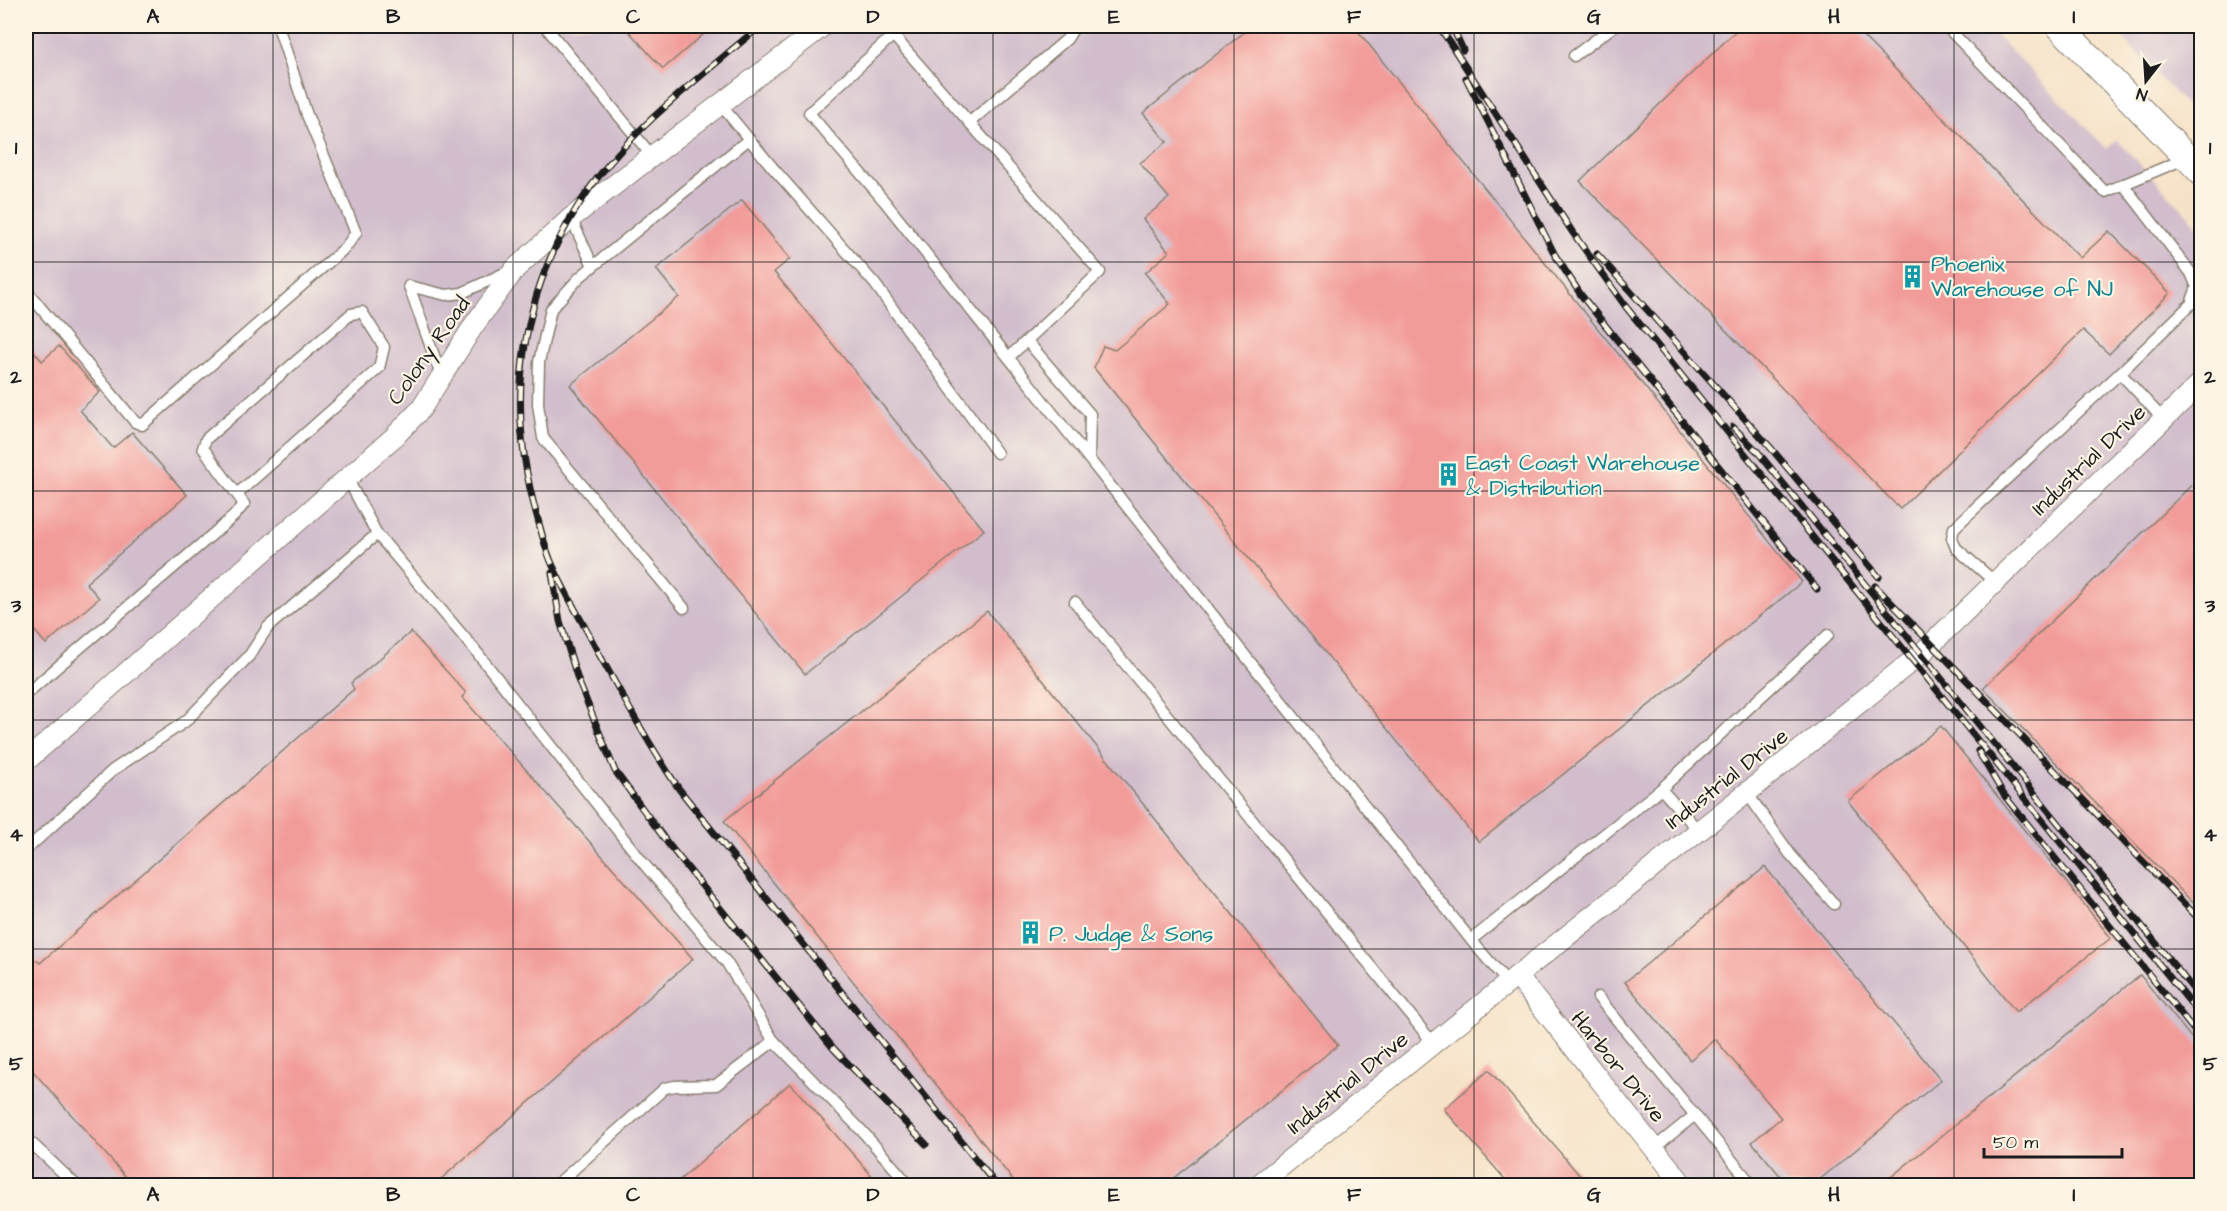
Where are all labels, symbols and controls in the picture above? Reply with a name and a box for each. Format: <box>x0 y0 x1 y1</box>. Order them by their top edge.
text: A <box>147 3 160 31</box>
text: B <box>386 3 401 31</box>
text: C <box>626 3 641 31</box>
text: D <box>867 3 880 31</box>
text: E <box>1108 3 1120 31</box>
text: F <box>1347 3 1362 31</box>
text: G <box>1587 3 1601 31</box>
text: H <box>1828 3 1840 31</box>
text: I <box>2072 3 2076 31</box>
north arrow <box>2116 51 2176 111</box>
text: N <box>2134 82 2150 106</box>
text: 1 <box>15 134 18 162</box>
text: 1 <box>2209 134 2212 162</box>
place label: Phoenix Warehouse of NJ <box>1931 249 2113 305</box>
building icon: Phoenix Warehouse of NJ <box>1900 263 1926 289</box>
street label: Colony Road <box>380 290 479 412</box>
text: 2 <box>9 363 22 391</box>
text: 2 <box>2203 363 2216 391</box>
street label: Industrial Drive <box>2025 397 2153 523</box>
place label: East Coast Warehouse & Distribution <box>1466 448 1700 504</box>
building icon: East Coast Warehouse & Distribution <box>1435 462 1461 488</box>
text: 3 <box>10 592 22 620</box>
text: 3 <box>2204 592 2216 620</box>
street label: Industrial Drive <box>1659 721 1795 837</box>
text: 4 <box>9 821 23 849</box>
text: 4 <box>2203 821 2217 849</box>
place label: P. Judge & Sons <box>1049 919 1213 951</box>
building icon: P. Judge & Sons <box>1018 920 1044 946</box>
street label: Harbor Drive <box>1563 1005 1673 1129</box>
street label: Industrial Drive <box>1280 1024 1416 1142</box>
text: 5 <box>9 1050 24 1078</box>
text: 5 <box>2203 1050 2218 1078</box>
scale bar <box>1984 1121 2122 1159</box>
text: 50 m <box>1993 1130 2038 1155</box>
text: A <box>147 1181 160 1209</box>
text: B <box>386 1181 401 1209</box>
text: C <box>626 1181 641 1209</box>
text: D <box>867 1181 880 1209</box>
text: E <box>1108 1181 1120 1209</box>
text: F <box>1347 1181 1362 1209</box>
text: G <box>1587 1181 1601 1209</box>
text: H <box>1828 1181 1840 1209</box>
text: I <box>2072 1181 2076 1209</box>

